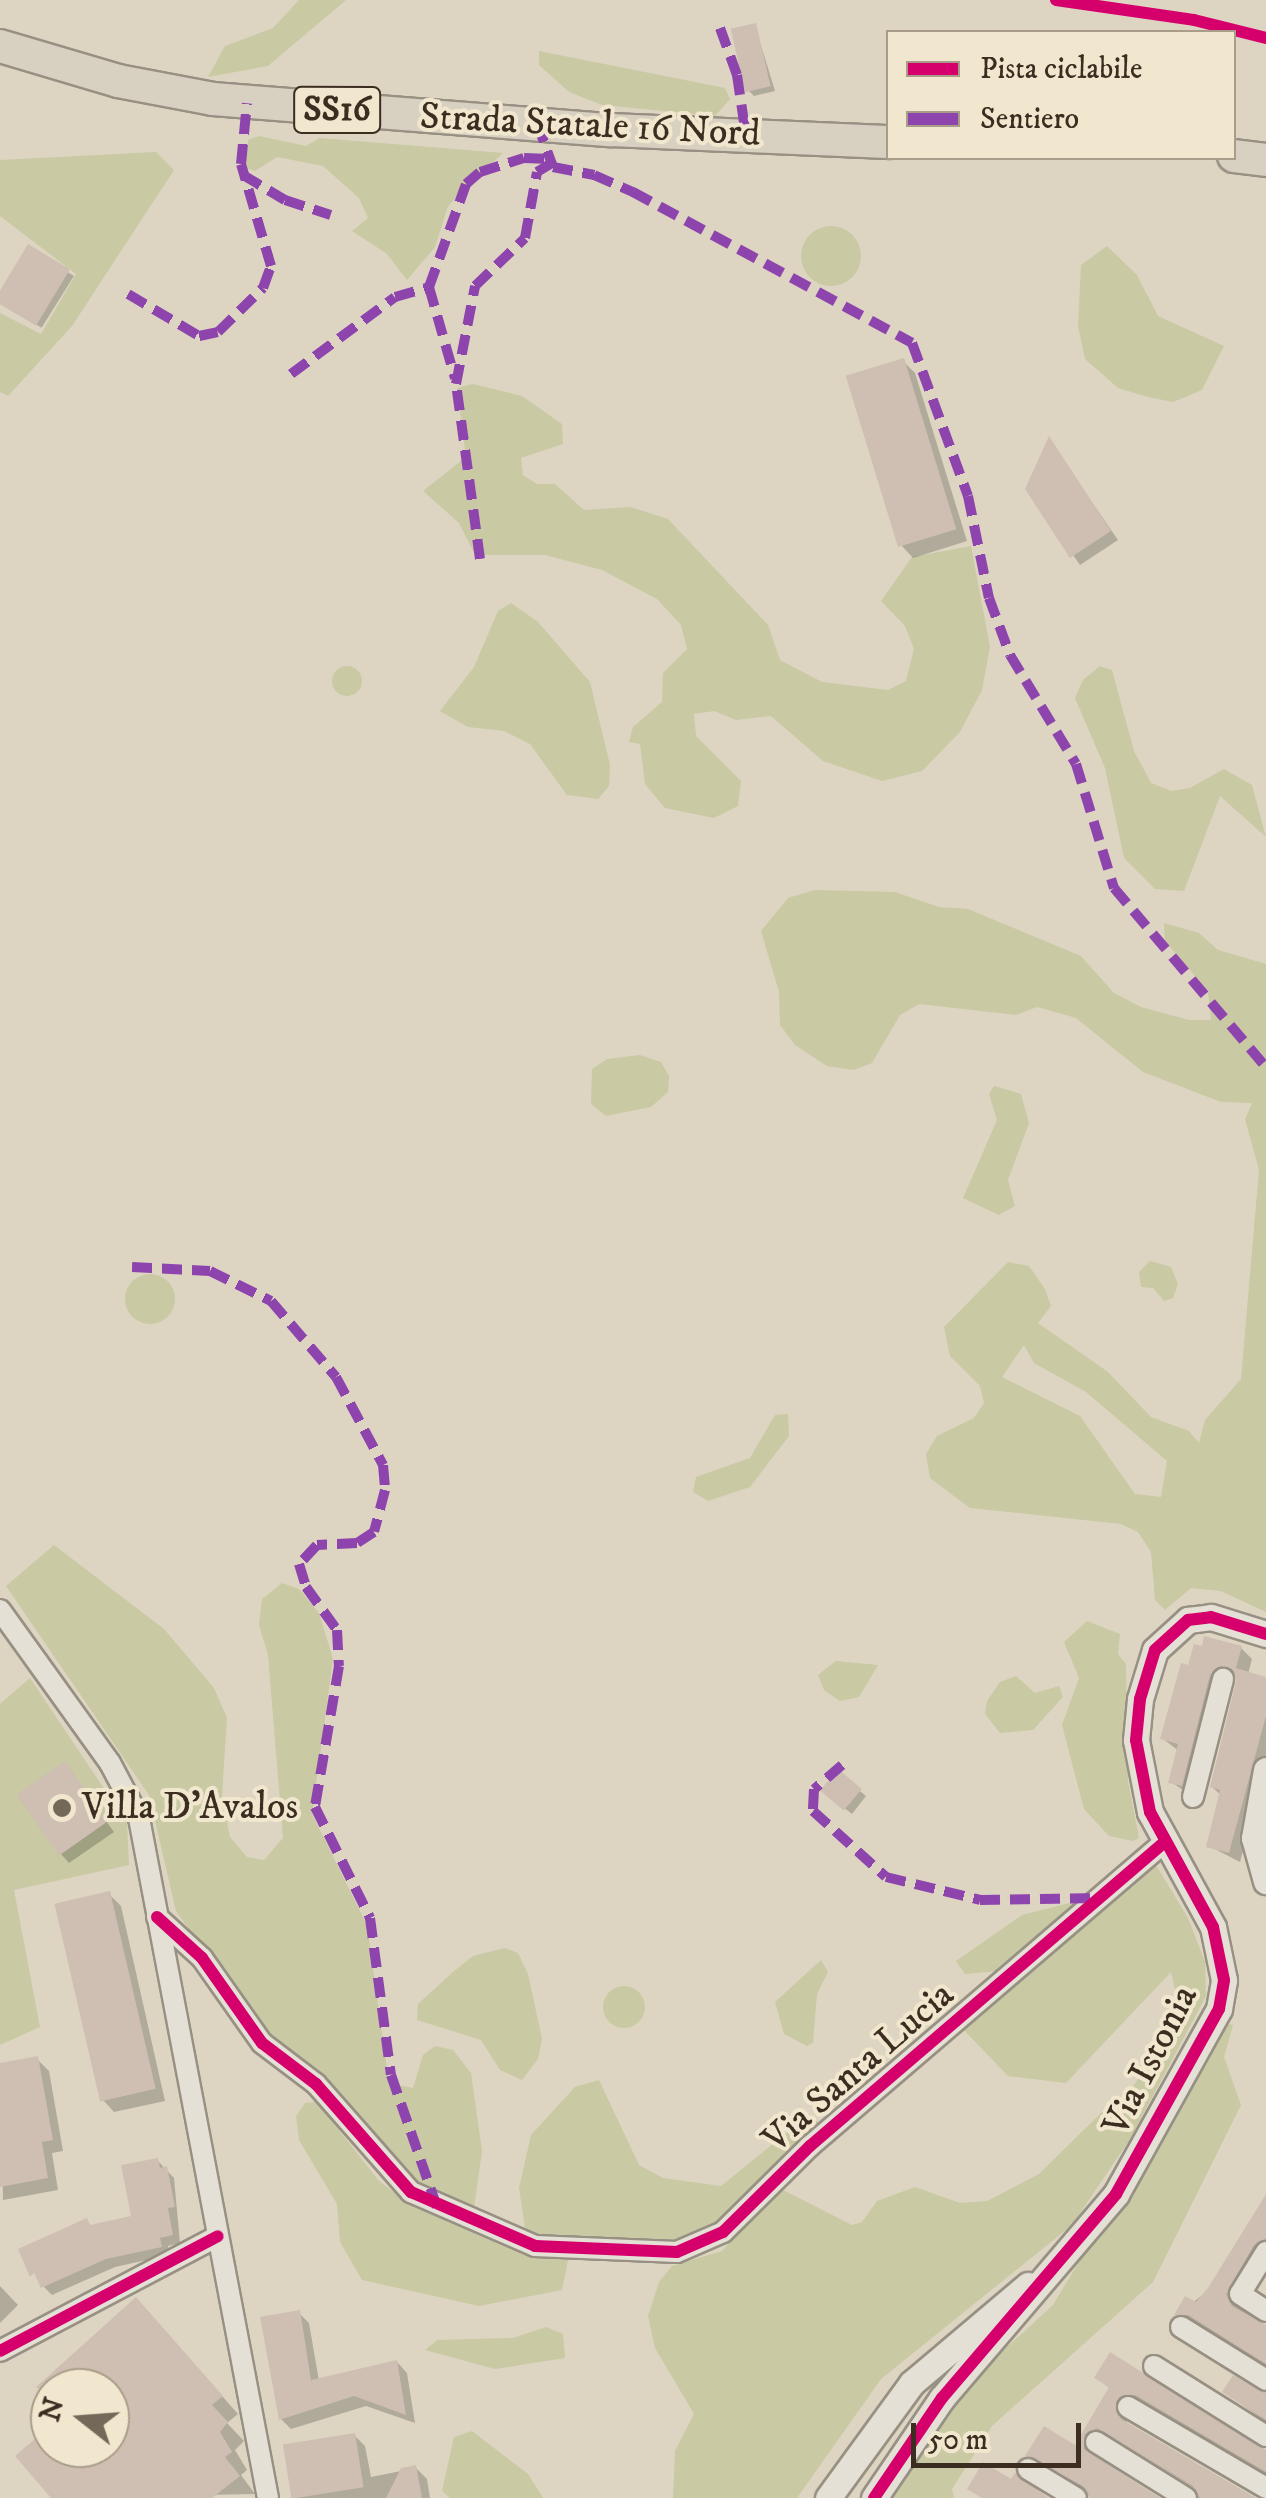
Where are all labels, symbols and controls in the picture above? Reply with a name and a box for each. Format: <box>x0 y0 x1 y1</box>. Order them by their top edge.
legend <box>886 30 1236 160</box>
text: Pista ciclabile <box>980 51 1142 88</box>
road number: SS16 <box>292 80 382 140</box>
street label: Strada Statale 16 Nord <box>419 94 761 158</box>
text: Sentiero <box>980 101 1079 138</box>
place label: Villa D'Avalos <box>82 1785 298 1831</box>
marker: Villa D'Avalos <box>51 1797 73 1819</box>
street label: Via Santa Lucia <box>754 1973 964 2163</box>
street label: Via Istonia <box>1094 1978 1208 2144</box>
north arrow <box>30 2368 130 2468</box>
text: N <box>33 2394 73 2426</box>
scale bar <box>916 2403 1086 2465</box>
text: 50 m <box>928 2422 988 2459</box>

